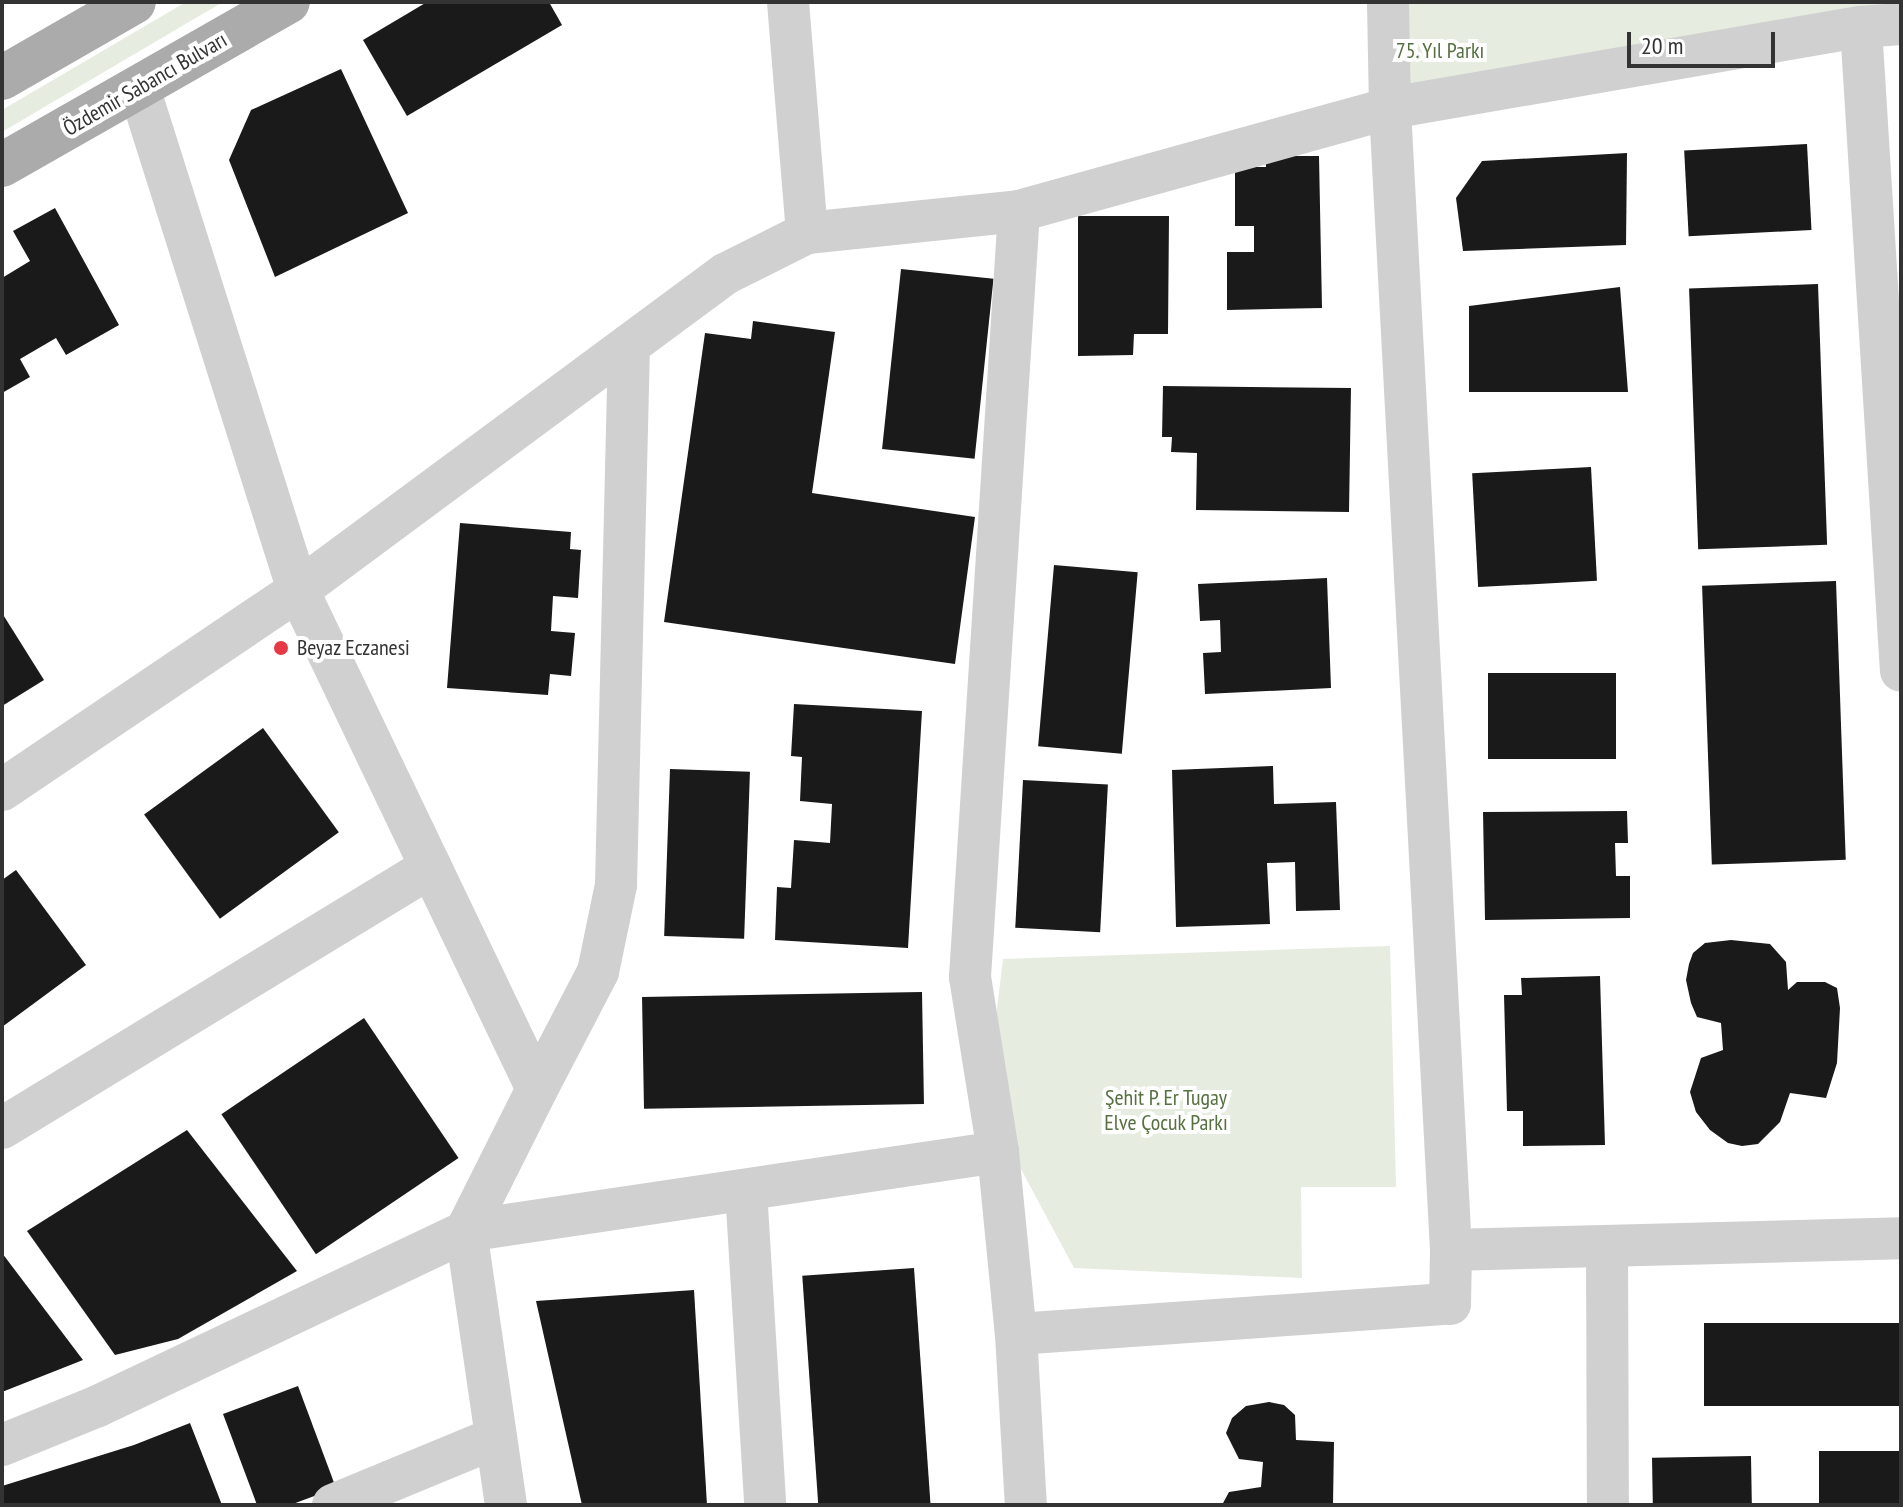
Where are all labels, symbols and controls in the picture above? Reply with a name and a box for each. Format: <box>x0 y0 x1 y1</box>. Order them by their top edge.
scale bar <box>1631 16 1779 66</box>
street label: Özdemir Sabancı Bulvarı <box>58 26 232 142</box>
text: 20 m <box>1641 30 1683 61</box>
park label: 75. Yıl Parkı <box>1395 38 1485 64</box>
place label: Beyaz Eczanesi <box>297 635 410 661</box>
marker: Beyaz Eczanesi <box>272 639 290 657</box>
park label: Şehit P. Er Tugay Elve Çocuk Parkı <box>1104 1084 1228 1136</box>

